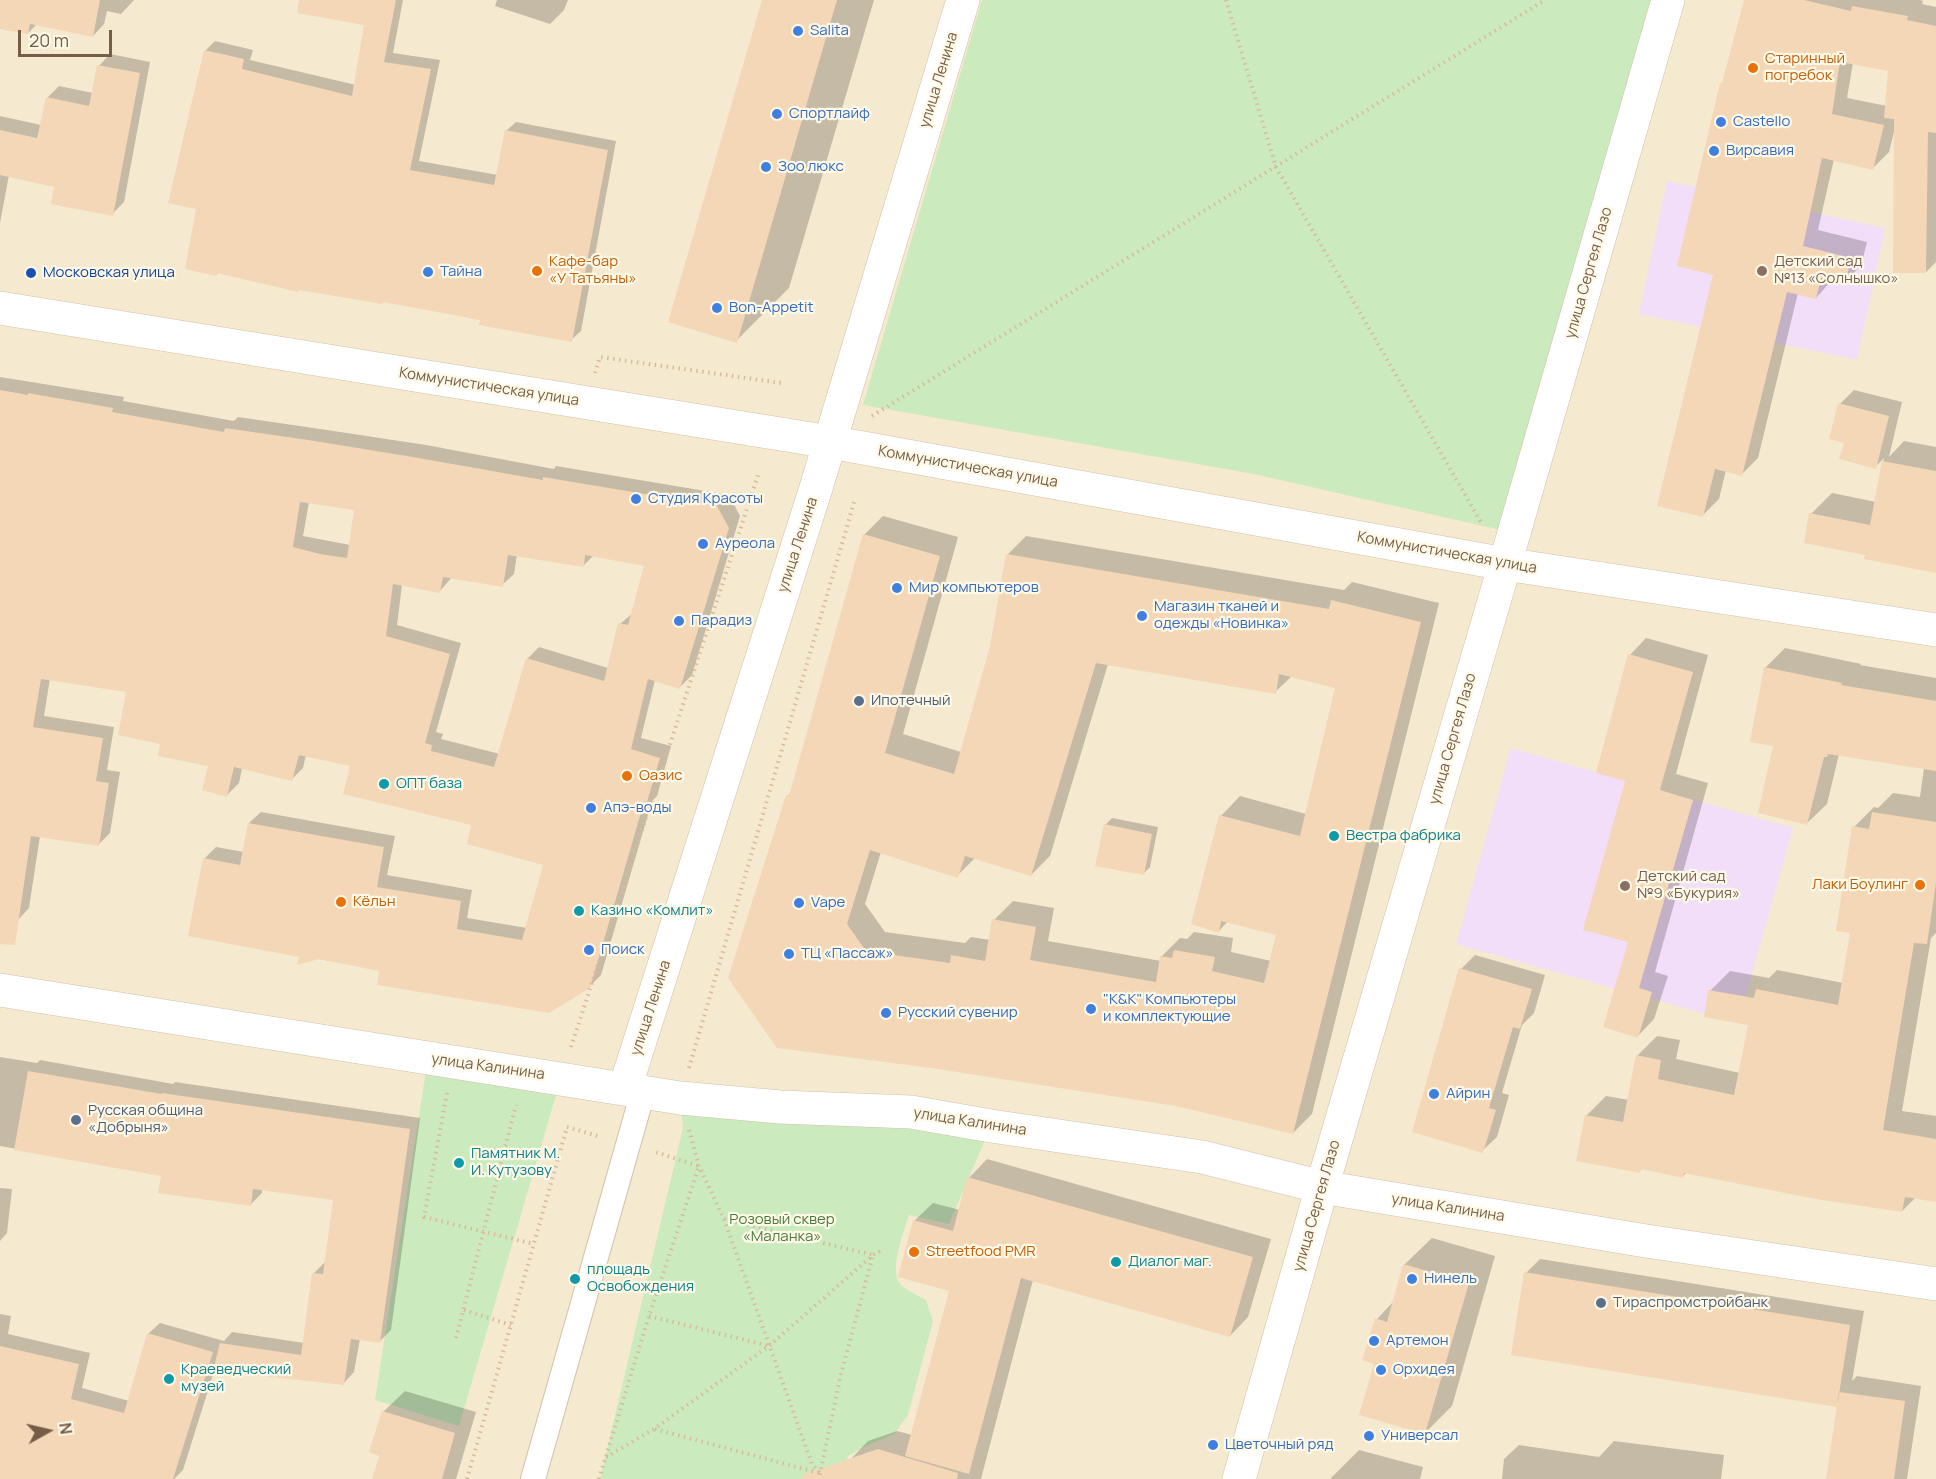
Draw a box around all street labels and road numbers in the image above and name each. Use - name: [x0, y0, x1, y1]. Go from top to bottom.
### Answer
- street label: улица Ленина: [916, 30, 962, 130]
- street label: улица Сергея Лазо: [1562, 205, 1616, 341]
- street label: Коммунистическая улица: [398, 364, 580, 410]
- street label: Коммунистическая улица: [877, 442, 1059, 492]
- street label: улица Ленина: [774, 495, 822, 595]
- street label: Коммунистическая улица: [1356, 528, 1538, 578]
- street label: улица Сергея Лазо: [1426, 671, 1480, 807]
- street label: улица Ленина: [627, 958, 675, 1058]
- street label: улица Калинина: [430, 1050, 546, 1084]
- street label: улица Калинина: [912, 1104, 1028, 1140]
- street label: улица Сергея Лазо: [1290, 1138, 1344, 1274]
- street label: улица Калинина: [1390, 1190, 1506, 1226]

